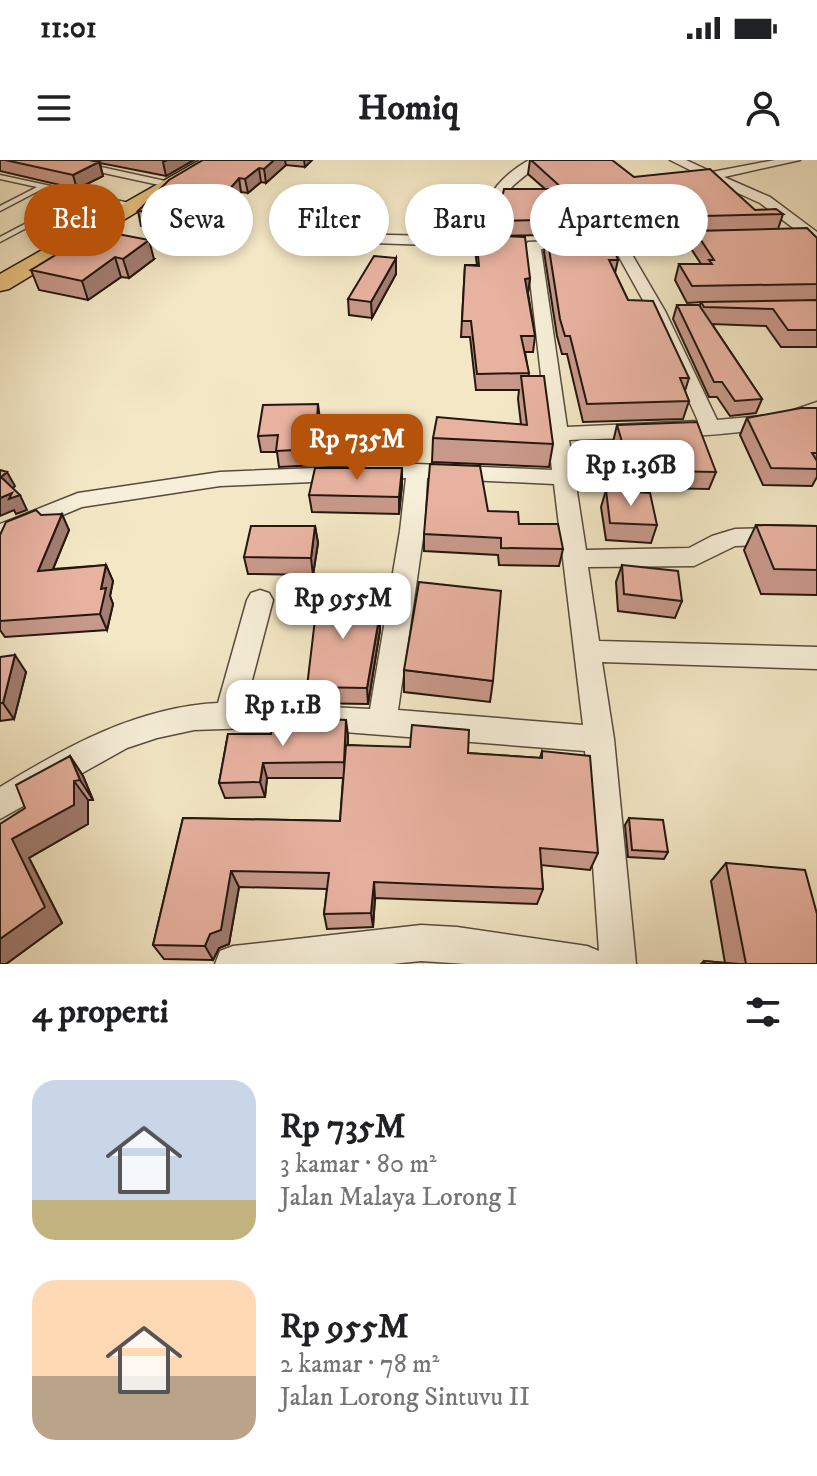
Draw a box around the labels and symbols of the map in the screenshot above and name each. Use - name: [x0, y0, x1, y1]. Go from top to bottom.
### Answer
- pin: Rp 735M: [283, 414, 431, 482]
- pin: Rp 1.36B: [548, 440, 714, 508]
- pin: Rp 955M: [269, 573, 417, 641]
- pin: Rp 1.1B: [209, 680, 357, 748]

